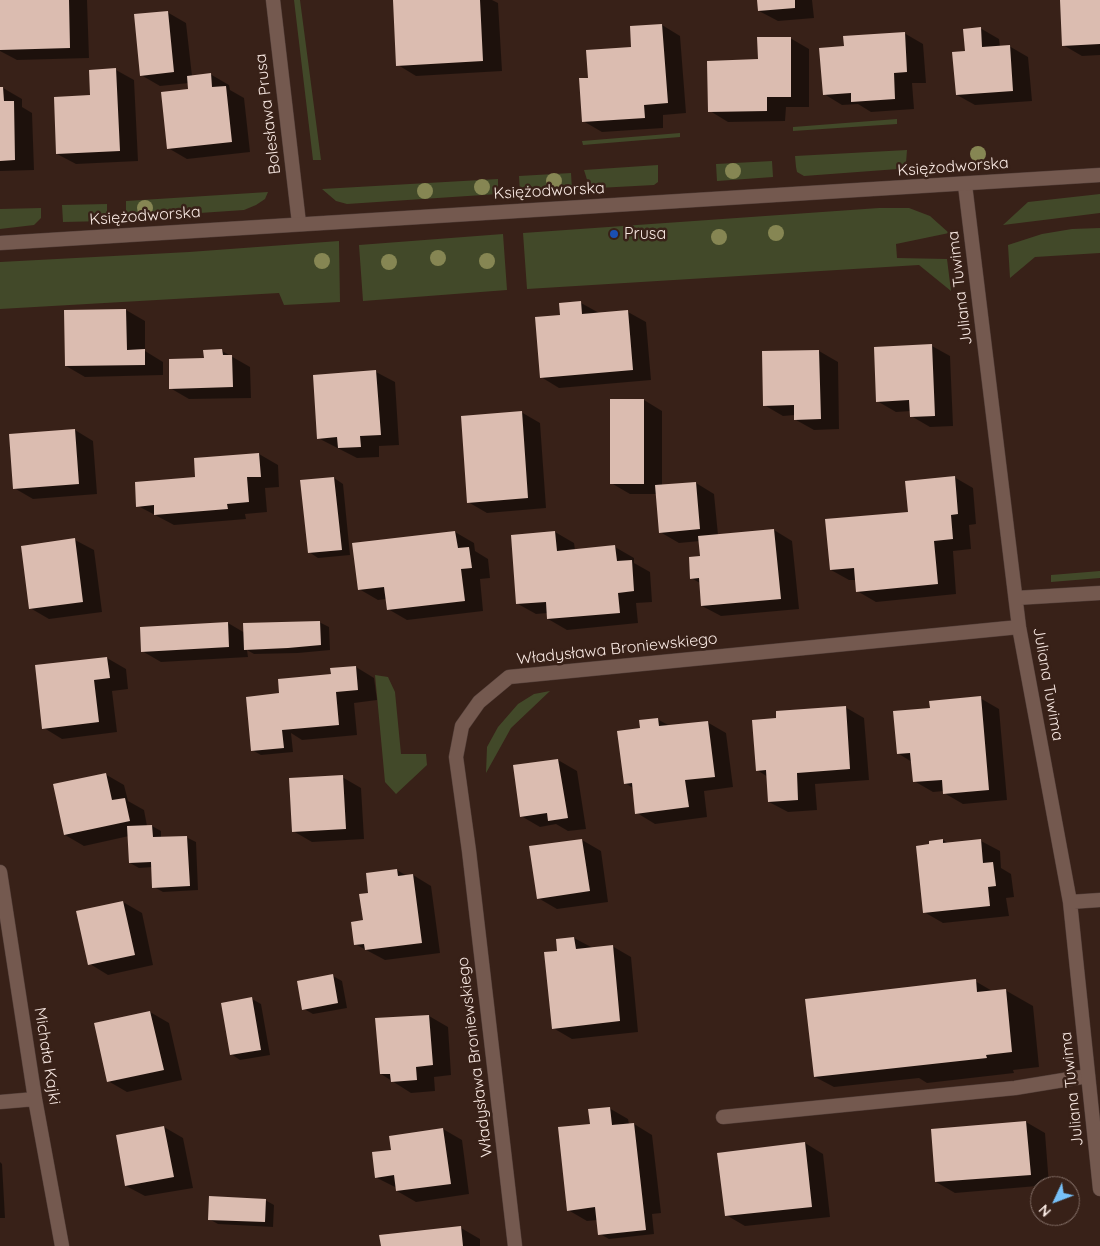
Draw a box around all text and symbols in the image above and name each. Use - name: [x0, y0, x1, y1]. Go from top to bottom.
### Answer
- street label: Bolesława Prusa: [251, 52, 285, 176]
- street label: Księżodworska: [897, 154, 1009, 180]
- street label: Księżodworska: [493, 179, 605, 203]
- street label: Księżodworska: [89, 203, 201, 229]
- place label: Prusa: [624, 224, 666, 244]
- marker: Prusa: [608, 228, 620, 240]
- street label: Juliana Tuwima: [943, 230, 977, 346]
- street label: Juliana Tuwima: [1029, 626, 1067, 742]
- street label: Władysława Broniewskiego: [516, 629, 718, 669]
- street label: Władysława Broniewskiego: [453, 956, 497, 1158]
- street label: Michała Kajki: [30, 1006, 64, 1106]
- street label: Juliana Tuwima: [1056, 1031, 1088, 1147]
- north arrow: [1030, 1176, 1080, 1226]
- text: N: [1035, 1201, 1055, 1220]

